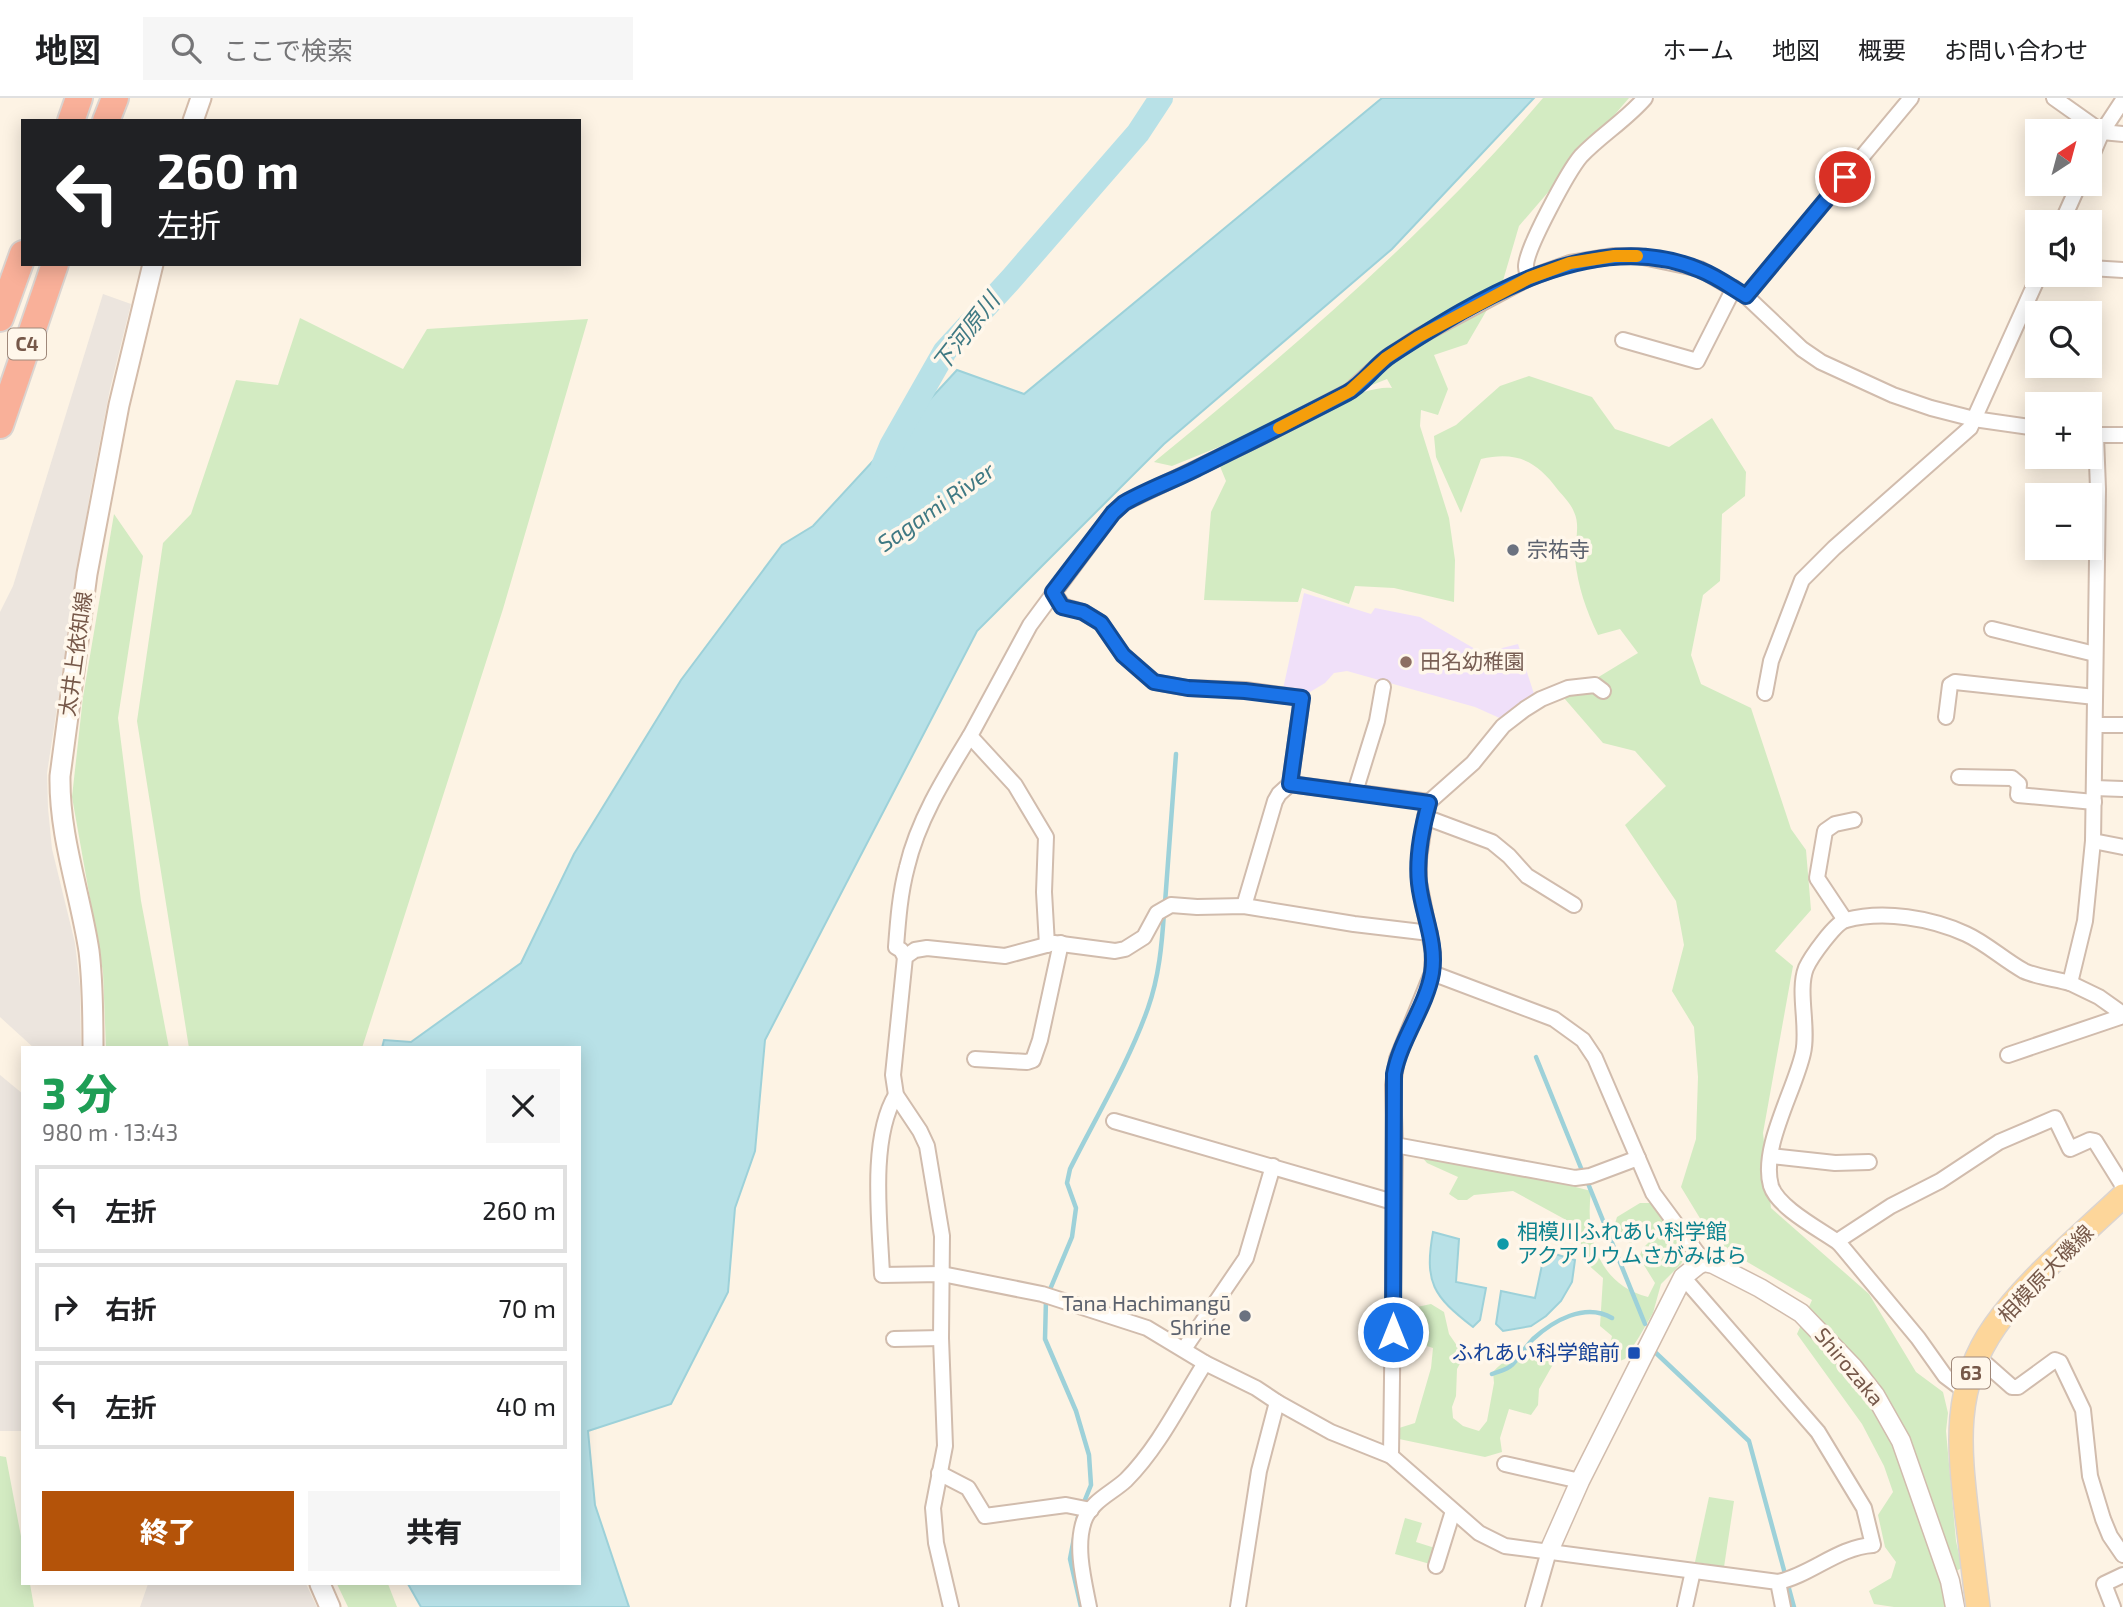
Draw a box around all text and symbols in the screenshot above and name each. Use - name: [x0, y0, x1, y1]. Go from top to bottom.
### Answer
- search box: [143, 17, 633, 80]
- text: 地図: [35, 29, 101, 69]
- icon: search: [167, 29, 205, 67]
- text: ここで検索: [223, 34, 353, 65]
- text: ホーム: [1663, 35, 1734, 64]
- text: 地図: [1772, 35, 1820, 64]
- text: 概要: [1858, 35, 1906, 64]
- text: お問い合わせ: [1944, 35, 2088, 64]
- north arrow: [2025, 119, 2102, 196]
- map controls: [2025, 119, 2102, 560]
- text: 260 m: [157, 140, 299, 199]
- icon: left: [42, 147, 133, 238]
- pin: [1815, 147, 1875, 207]
- icon: arrive: [1826, 158, 1864, 196]
- text: 左折: [157, 205, 221, 243]
- button: sound: [2025, 210, 2102, 287]
- water label: 下河原川: [926, 284, 1006, 376]
- button: search: [2025, 301, 2102, 378]
- road number: C4: [8, 328, 46, 360]
- button: +: [2025, 392, 2102, 469]
- water label: Sagami River: [871, 455, 1000, 557]
- button: −: [2025, 483, 2102, 560]
- place label: 宗祐寺: [1527, 536, 1590, 561]
- marker: 宗祐寺: [1505, 542, 1521, 558]
- street label: 太井上依知線: [53, 590, 96, 718]
- place label: 田名幼稚園: [1420, 648, 1525, 673]
- marker: 田名幼稚園: [1398, 654, 1414, 670]
- text: 3 分: [42, 1067, 117, 1117]
- button: close: [486, 1069, 560, 1143]
- text: 980 m · 13:43: [42, 1118, 178, 1146]
- icon: left: [46, 1190, 84, 1228]
- text: 260 m: [482, 1194, 556, 1225]
- text: 左折: [105, 1195, 157, 1226]
- place label: 相模川ふれあい科学館 アクアリウムさがみはら: [1517, 1218, 1747, 1267]
- street label: 相模原大磯線: [1992, 1219, 2098, 1327]
- marker: 相模川ふれあい科学館 アクアリウムさがみはら: [1495, 1236, 1511, 1252]
- icon: right: [46, 1288, 84, 1326]
- place label: Tana Hachimangū Shrine: [1062, 1290, 1231, 1339]
- text: 70 m: [498, 1292, 556, 1323]
- text: 右折: [105, 1293, 157, 1324]
- position arrow: [1356, 1295, 1430, 1369]
- marker: Tana Hachimangū Shrine: [1237, 1308, 1253, 1324]
- street label: Shirozaka: [1810, 1322, 1890, 1410]
- place label: ふれあい科学館前: [1452, 1339, 1620, 1364]
- marker: ふれあい科学館前: [1626, 1345, 1642, 1361]
- road number: 63: [1952, 1358, 1990, 1388]
- icon: left: [46, 1386, 84, 1424]
- text: 40 m: [496, 1390, 556, 1421]
- text: 左折: [105, 1391, 157, 1422]
- button: 終了: [42, 1491, 294, 1571]
- button: 共有: [308, 1491, 560, 1571]

